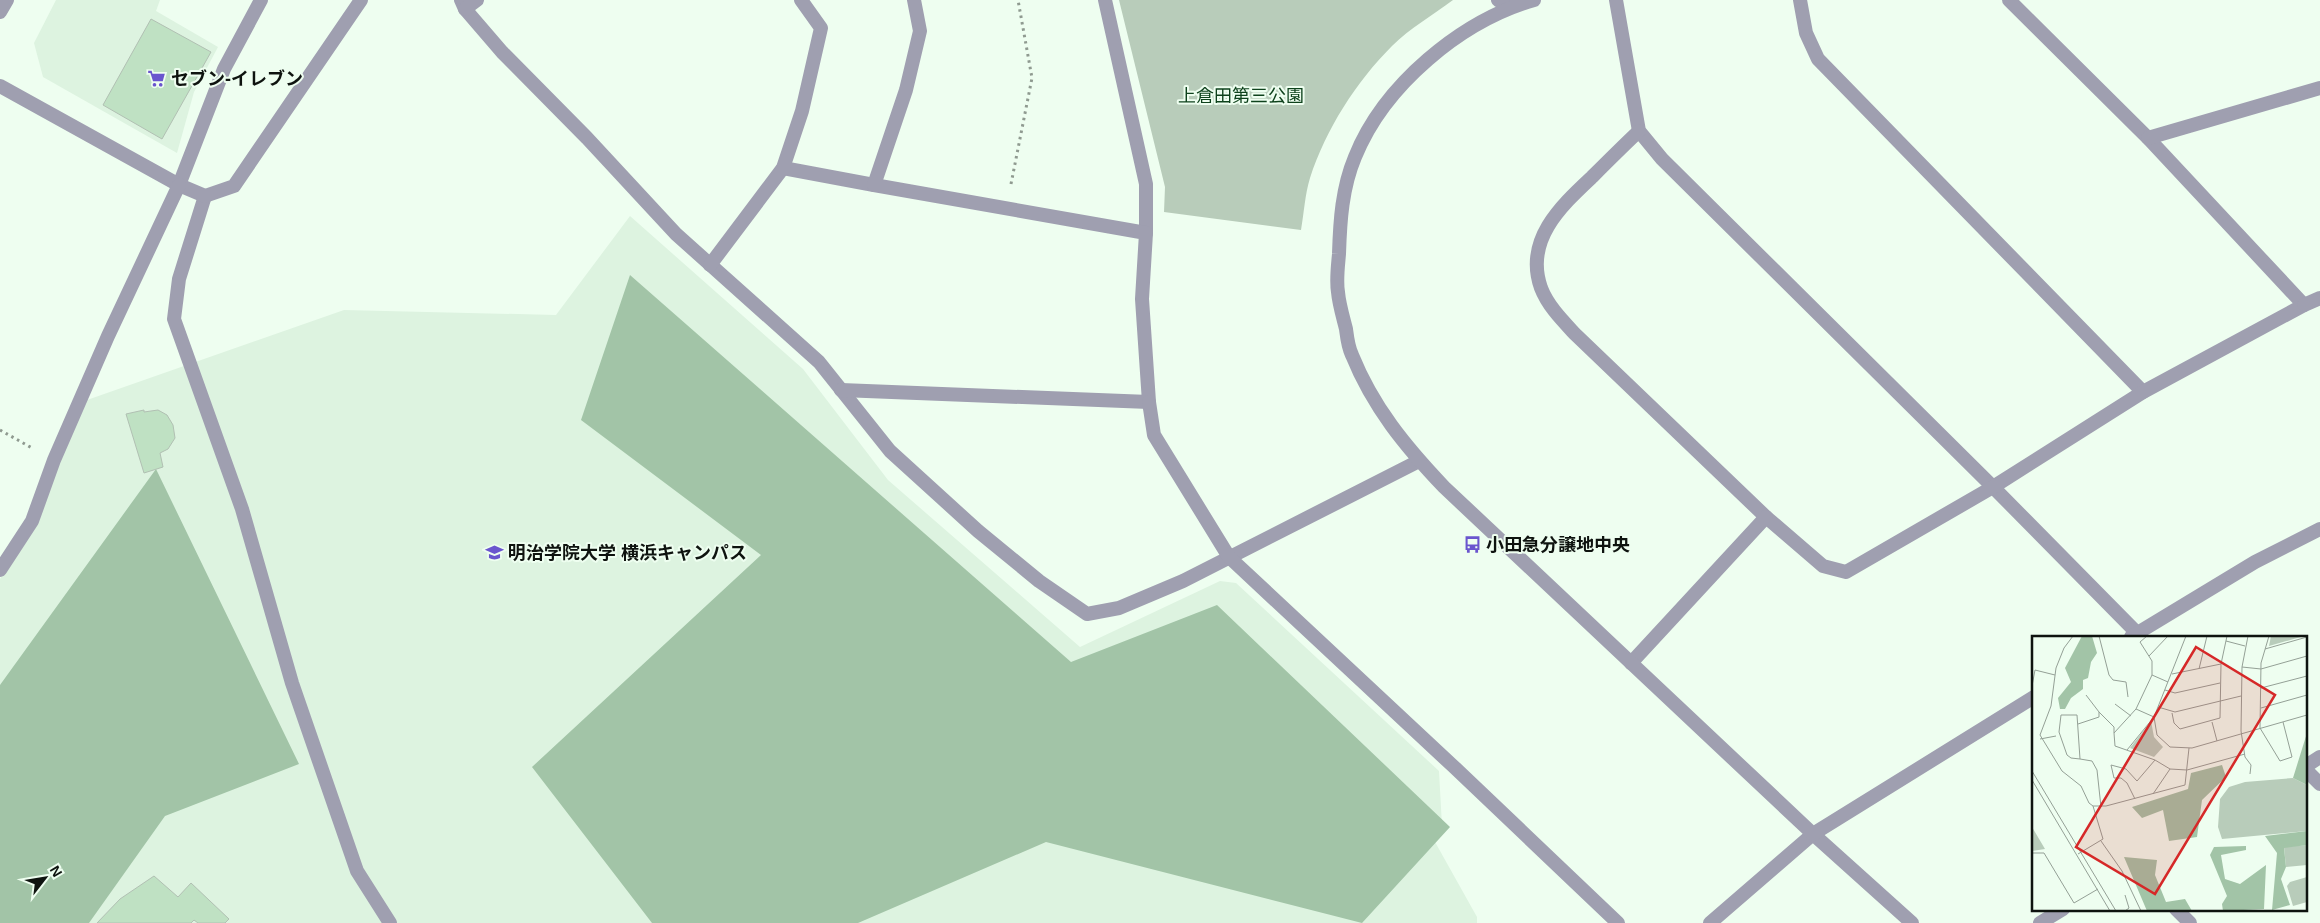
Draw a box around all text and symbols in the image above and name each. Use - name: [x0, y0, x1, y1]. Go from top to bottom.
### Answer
- supermarket icon: セブン-イレブン: [147, 69, 167, 89]
- place label: セブン-イレブン: [171, 69, 303, 89]
- park label: 上倉田第三公園: [1178, 86, 1304, 106]
- bus stop icon: 小田急分譲地中央: [1462, 535, 1482, 555]
- place label: 小田急分譲地中央: [1486, 535, 1630, 555]
- school or university icon: 明治学院大学 横浜キャンパス: [484, 543, 504, 563]
- place label: 明治学院大学 横浜キャンパス: [508, 543, 747, 563]
- inset map: [2032, 636, 2308, 910]
- north arrow: [20, 853, 70, 903]
- text: N: [47, 863, 66, 880]

